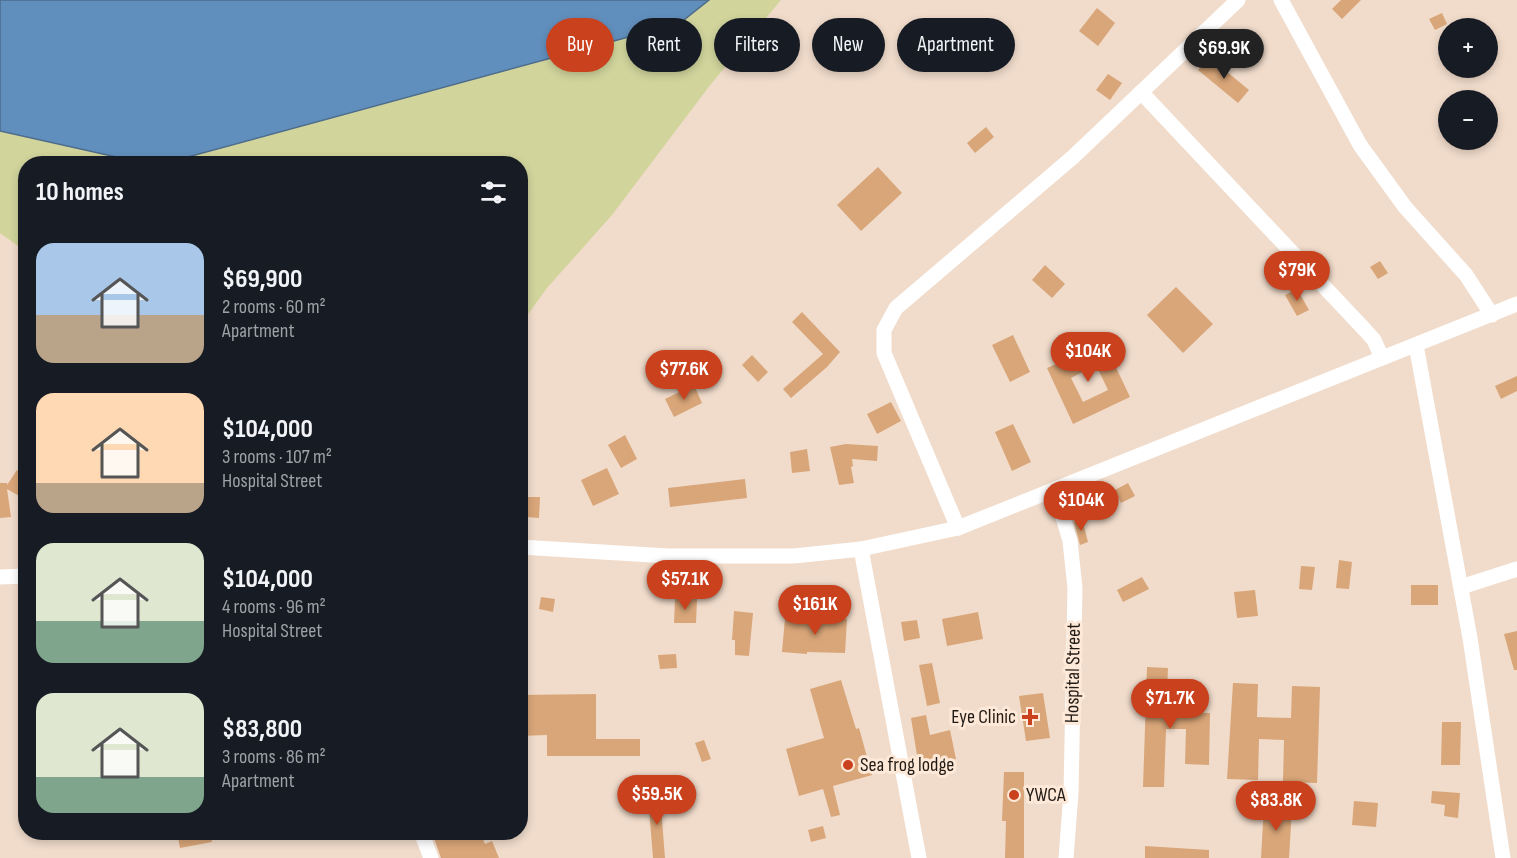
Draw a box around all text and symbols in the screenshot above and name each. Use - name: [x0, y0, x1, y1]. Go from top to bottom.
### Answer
- chip: Buy: [546, 18, 614, 72]
- chip: Rent: [626, 18, 702, 72]
- chip: Filters: [714, 18, 800, 72]
- chip: New: [812, 18, 885, 72]
- chip: Apartment: [897, 18, 1015, 72]
- map controls: [1438, 18, 1498, 150]
- button: +: [1438, 18, 1498, 78]
- pin: $69.9K: [1175, 29, 1273, 80]
- text: $69.9K: [1198, 36, 1250, 60]
- button: −: [1438, 90, 1498, 150]
- icon: filters: [477, 176, 510, 209]
- text: 10 homes: [36, 177, 124, 208]
- pin: $79K: [1261, 251, 1333, 302]
- text: $79K: [1278, 258, 1316, 282]
- text: $69,900: [222, 264, 302, 295]
- icon: home: [84, 267, 156, 339]
- text: 2 rooms · 60 m²: [222, 295, 326, 319]
- text: Apartment: [222, 319, 295, 343]
- pin: $104K: [1046, 332, 1130, 383]
- text: $104K: [1065, 339, 1111, 363]
- pin: $77.6K: [635, 350, 733, 401]
- text: $77.6K: [659, 357, 709, 381]
- text: $104,000: [222, 414, 313, 445]
- icon: home: [84, 417, 156, 489]
- text: 3 rooms · 107 m²: [222, 445, 332, 469]
- text: Hospital Street: [222, 469, 322, 493]
- pin: $104K: [1039, 481, 1123, 532]
- text: $104K: [1058, 488, 1104, 512]
- pin: $57.1K: [636, 560, 734, 611]
- text: $104,000: [222, 564, 313, 595]
- icon: home: [84, 567, 156, 639]
- text: $57.1K: [661, 567, 709, 591]
- pin: $161K: [773, 585, 857, 636]
- text: $161K: [792, 592, 838, 616]
- text: 4 rooms · 96 m²: [222, 595, 326, 619]
- text: Hospital Street: [222, 619, 322, 643]
- street label: Hospital Street: [1060, 623, 1086, 723]
- pin: $71.7K: [1121, 679, 1219, 730]
- text: $71.7K: [1145, 686, 1195, 710]
- place label: Eye Clinic: [951, 705, 1016, 729]
- marker: Eye Clinic: [1021, 708, 1039, 726]
- text: $83,800: [222, 714, 302, 745]
- icon: home: [84, 717, 156, 789]
- text: 3 rooms · 86 m²: [222, 745, 326, 769]
- place label: Sea frog lodge: [860, 753, 954, 777]
- marker: Sea frog lodge: [841, 758, 855, 772]
- text: Apartment: [222, 769, 295, 793]
- pin: $59.5K: [608, 775, 706, 826]
- pin: $83.8K: [1227, 781, 1325, 832]
- text: $59.5K: [631, 782, 683, 806]
- place label: YWCA: [1026, 783, 1066, 807]
- marker: YWCA: [1007, 788, 1021, 802]
- text: $83.8K: [1250, 788, 1302, 812]

